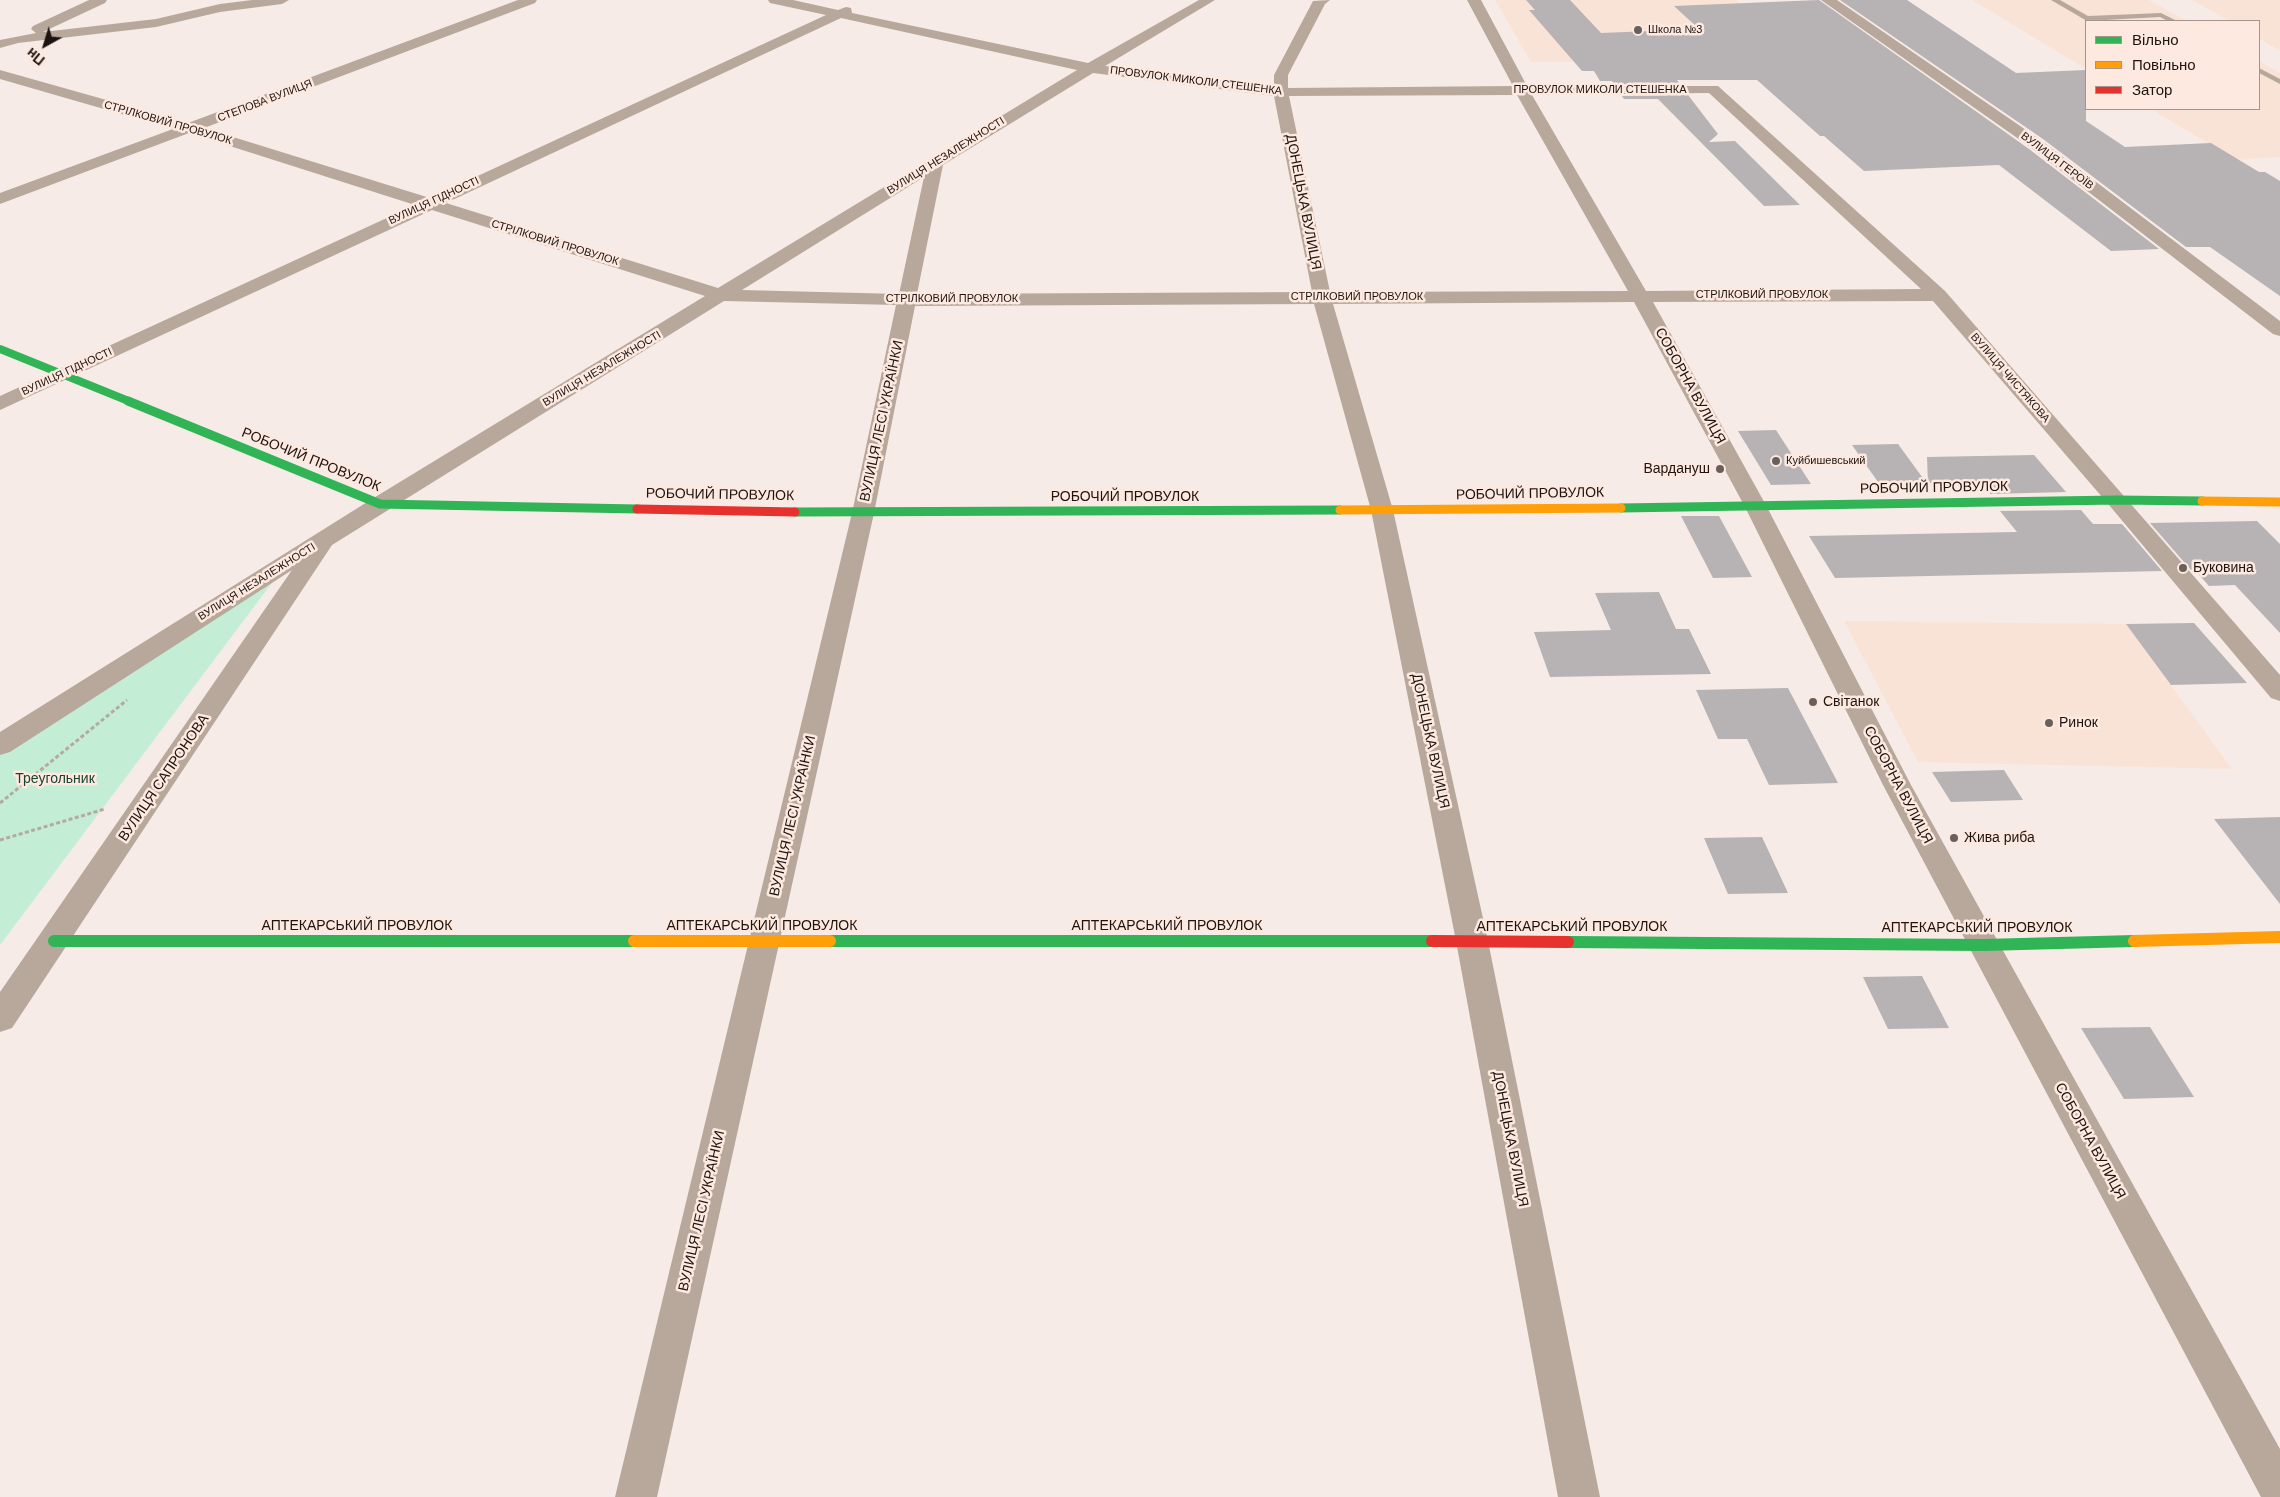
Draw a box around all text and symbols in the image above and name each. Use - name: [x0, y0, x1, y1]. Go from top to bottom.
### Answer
- north arrow: [20, 20, 70, 70]
- legend: [2085, 20, 2260, 110]
- place label: Школа №3: [1648, 23, 1702, 37]
- marker: Школа №3: [1632, 24, 1644, 36]
- text: Вільно: [2132, 31, 2179, 48]
- text: Пн: [23, 45, 48, 69]
- text: Повільно: [2132, 56, 2196, 73]
- street label: ПРОВУЛОК МИКОЛИ СТЕШЕНКА: [1109, 64, 1283, 98]
- street label: СТЕПОВА ВУЛИЦЯ: [216, 77, 314, 125]
- text: Затор: [2132, 81, 2172, 98]
- street label: ПРОВУЛОК МИКОЛИ СТЕШЕНКА: [1513, 83, 1687, 97]
- street label: СТРІЛКОВИЙ ПРОВУЛОК: [103, 98, 233, 148]
- street label: ВУЛИЦЯ НЕЗАЛЕЖНОСТІ: [885, 114, 1007, 198]
- street label: ВУЛИЦЯ ГЕРОЇВ: [2018, 129, 2096, 193]
- street label: ДОНЕЦЬКА ВУЛИЦЯ: [1282, 133, 1324, 271]
- street label: ВУЛИЦЯ ГІДНОСТІ: [387, 174, 481, 228]
- street label: СТРІЛКОВИЙ ПРОВУЛОК: [490, 217, 620, 269]
- street label: СТРІЛКОВИЙ ПРОВУЛОК: [1696, 288, 1828, 302]
- street label: СТРІЛКОВИЙ ПРОВУЛОК: [1291, 290, 1423, 304]
- street label: СТРІЛКОВИЙ ПРОВУЛОК: [886, 292, 1018, 306]
- street label: СОБОРНА ВУЛИЦЯ: [1651, 325, 1729, 447]
- street label: ВУЛИЦЯ НЕЗАЛЕЖНОСТІ: [540, 328, 664, 410]
- street label: ВУЛИЦЯ ЧИСТЯКОВА: [1968, 331, 2052, 425]
- street label: ВУЛИЦЯ ЛЕСІ УКРАЇНКИ: [857, 339, 907, 503]
- street label: ВУЛИЦЯ ГІДНОСТІ: [20, 345, 114, 399]
- street label: РОБОЧИЙ ПРОВУЛОК: [239, 424, 383, 496]
- place label: Куйбишевський: [1786, 454, 1865, 468]
- marker: Куйбишевський: [1770, 455, 1782, 467]
- place label: Вардануш: [1643, 461, 1710, 477]
- marker: Вардануш: [1714, 463, 1726, 475]
- street label: РОБОЧИЙ ПРОВУЛОК: [1860, 478, 2008, 498]
- street label: РОБОЧИЙ ПРОВУЛОК: [1456, 484, 1604, 504]
- street label: РОБОЧИЙ ПРОВУЛОК: [646, 485, 794, 505]
- street label: РОБОЧИЙ ПРОВУЛОК: [1051, 489, 1199, 505]
- street label: ВУЛИЦЯ НЕЗАЛЕЖНОСТІ: [196, 540, 318, 624]
- place label: Буковина: [2193, 560, 2254, 576]
- marker: Буковина: [2177, 562, 2189, 574]
- street label: ДОНЕЦЬКА ВУЛИЦЯ: [1407, 672, 1453, 810]
- place label: Світанок: [1823, 694, 1879, 710]
- marker: Світанок: [1807, 696, 1819, 708]
- street label: ВУЛИЦЯ САПРОНОВА: [115, 712, 213, 844]
- place label: Ринок: [2059, 715, 2098, 731]
- marker: Ринок: [2043, 717, 2055, 729]
- street label: СОБОРНА ВУЛИЦЯ: [1860, 724, 1936, 846]
- street label: ВУЛИЦЯ ЛЕСІ УКРАЇНКИ: [766, 734, 820, 898]
- park label: Треугольник: [15, 771, 95, 787]
- place label: Жива риба: [1964, 830, 2035, 846]
- marker: Жива риба: [1948, 832, 1960, 844]
- street label: АПТЕКАРСЬКИЙ ПРОВУЛОК: [262, 918, 452, 934]
- street label: АПТЕКАРСЬКИЙ ПРОВУЛОК: [667, 918, 857, 934]
- street label: АПТЕКАРСЬКИЙ ПРОВУЛОК: [1072, 918, 1262, 934]
- street label: АПТЕКАРСЬКИЙ ПРОВУЛОК: [1477, 919, 1667, 935]
- street label: АПТЕКАРСЬКИЙ ПРОВУЛОК: [1882, 920, 2072, 936]
- street label: ДОНЕЦЬКА ВУЛИЦЯ: [1489, 1070, 1531, 1208]
- street label: СОБОРНА ВУЛИЦЯ: [2051, 1080, 2129, 1202]
- street label: ВУЛИЦЯ ЛЕСІ УКРАЇНКИ: [675, 1129, 729, 1293]

